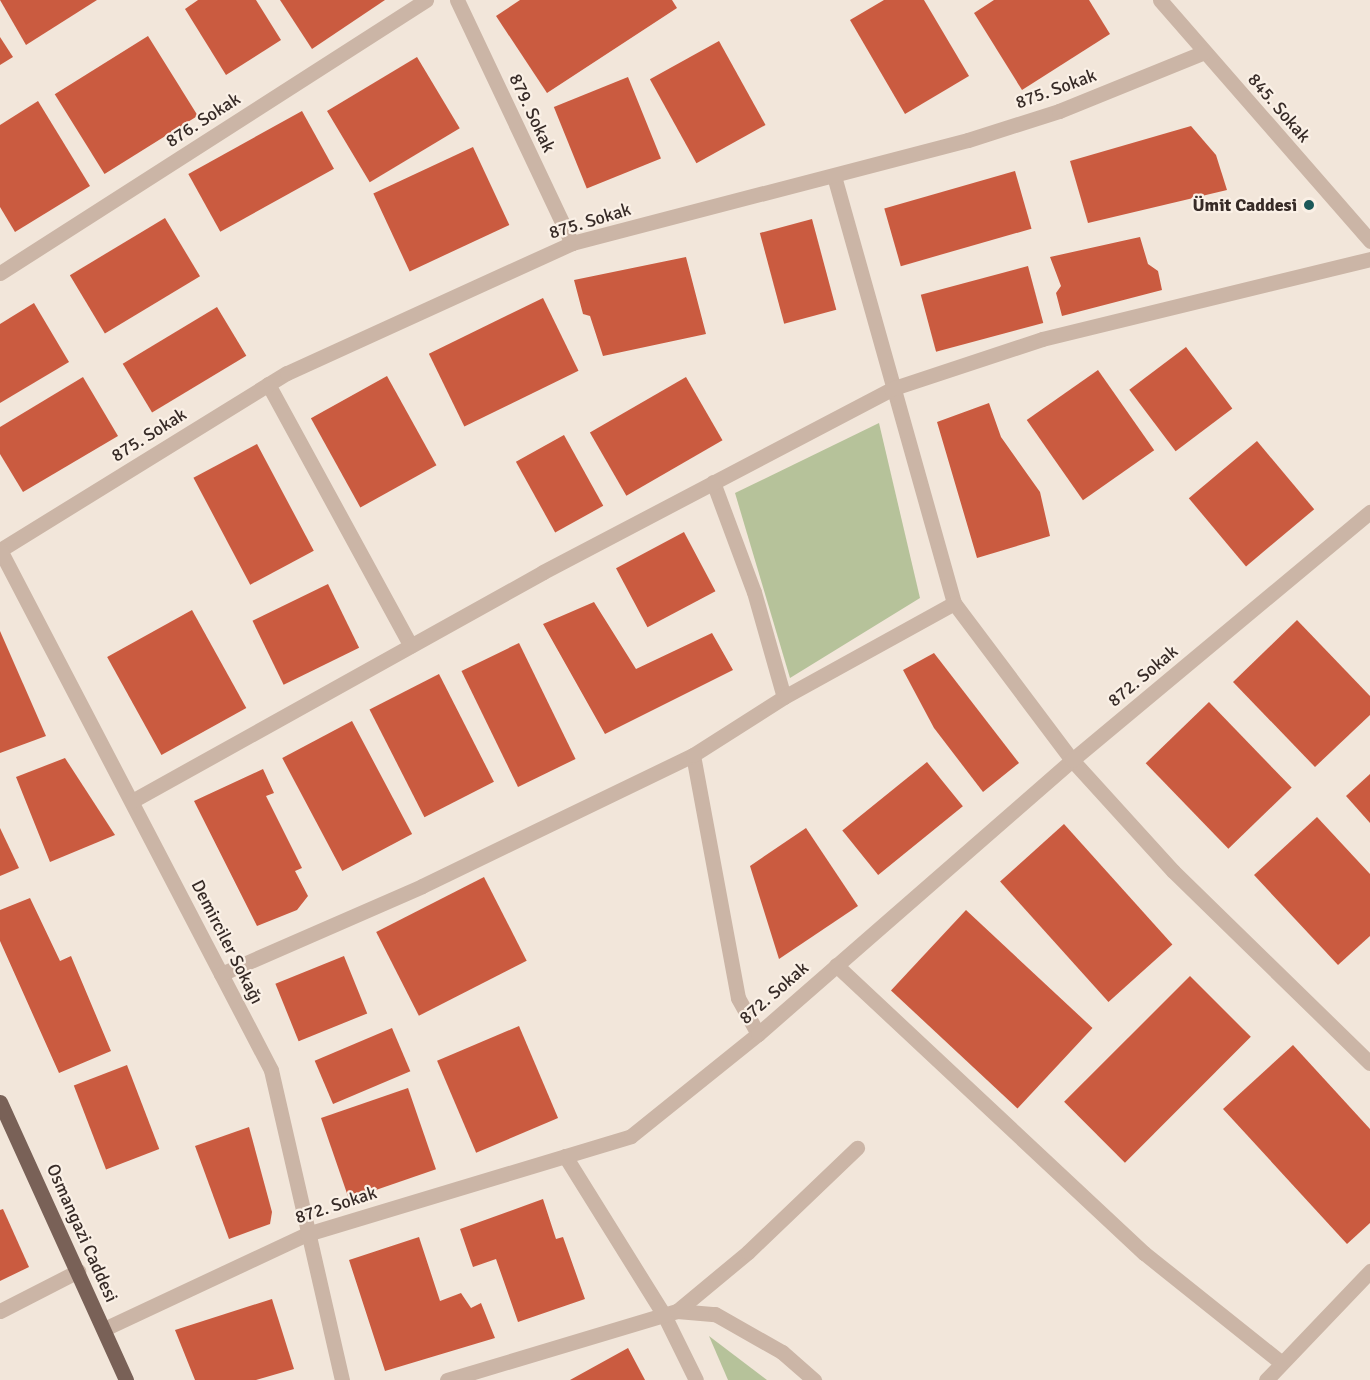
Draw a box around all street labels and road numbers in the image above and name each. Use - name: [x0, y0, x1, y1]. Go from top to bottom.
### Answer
- street label: 875. Sokak: [1013, 64, 1099, 114]
- street label: 845. Sokak: [1243, 69, 1315, 147]
- street label: 879. Sokak: [504, 70, 560, 156]
- street label: 876. Sokak: [162, 88, 244, 152]
- street label: 875. Sokak: [546, 198, 634, 244]
- street label: 875. Sokak: [107, 403, 191, 467]
- street label: 872. Sokak: [1104, 641, 1182, 711]
- street label: Demirciler Sokağı: [186, 876, 268, 1008]
- street label: 872. Sokak: [735, 957, 813, 1029]
- street label: Osmangazi Caddesi: [42, 1160, 122, 1306]
- street label: 872. Sokak: [293, 1182, 379, 1228]

